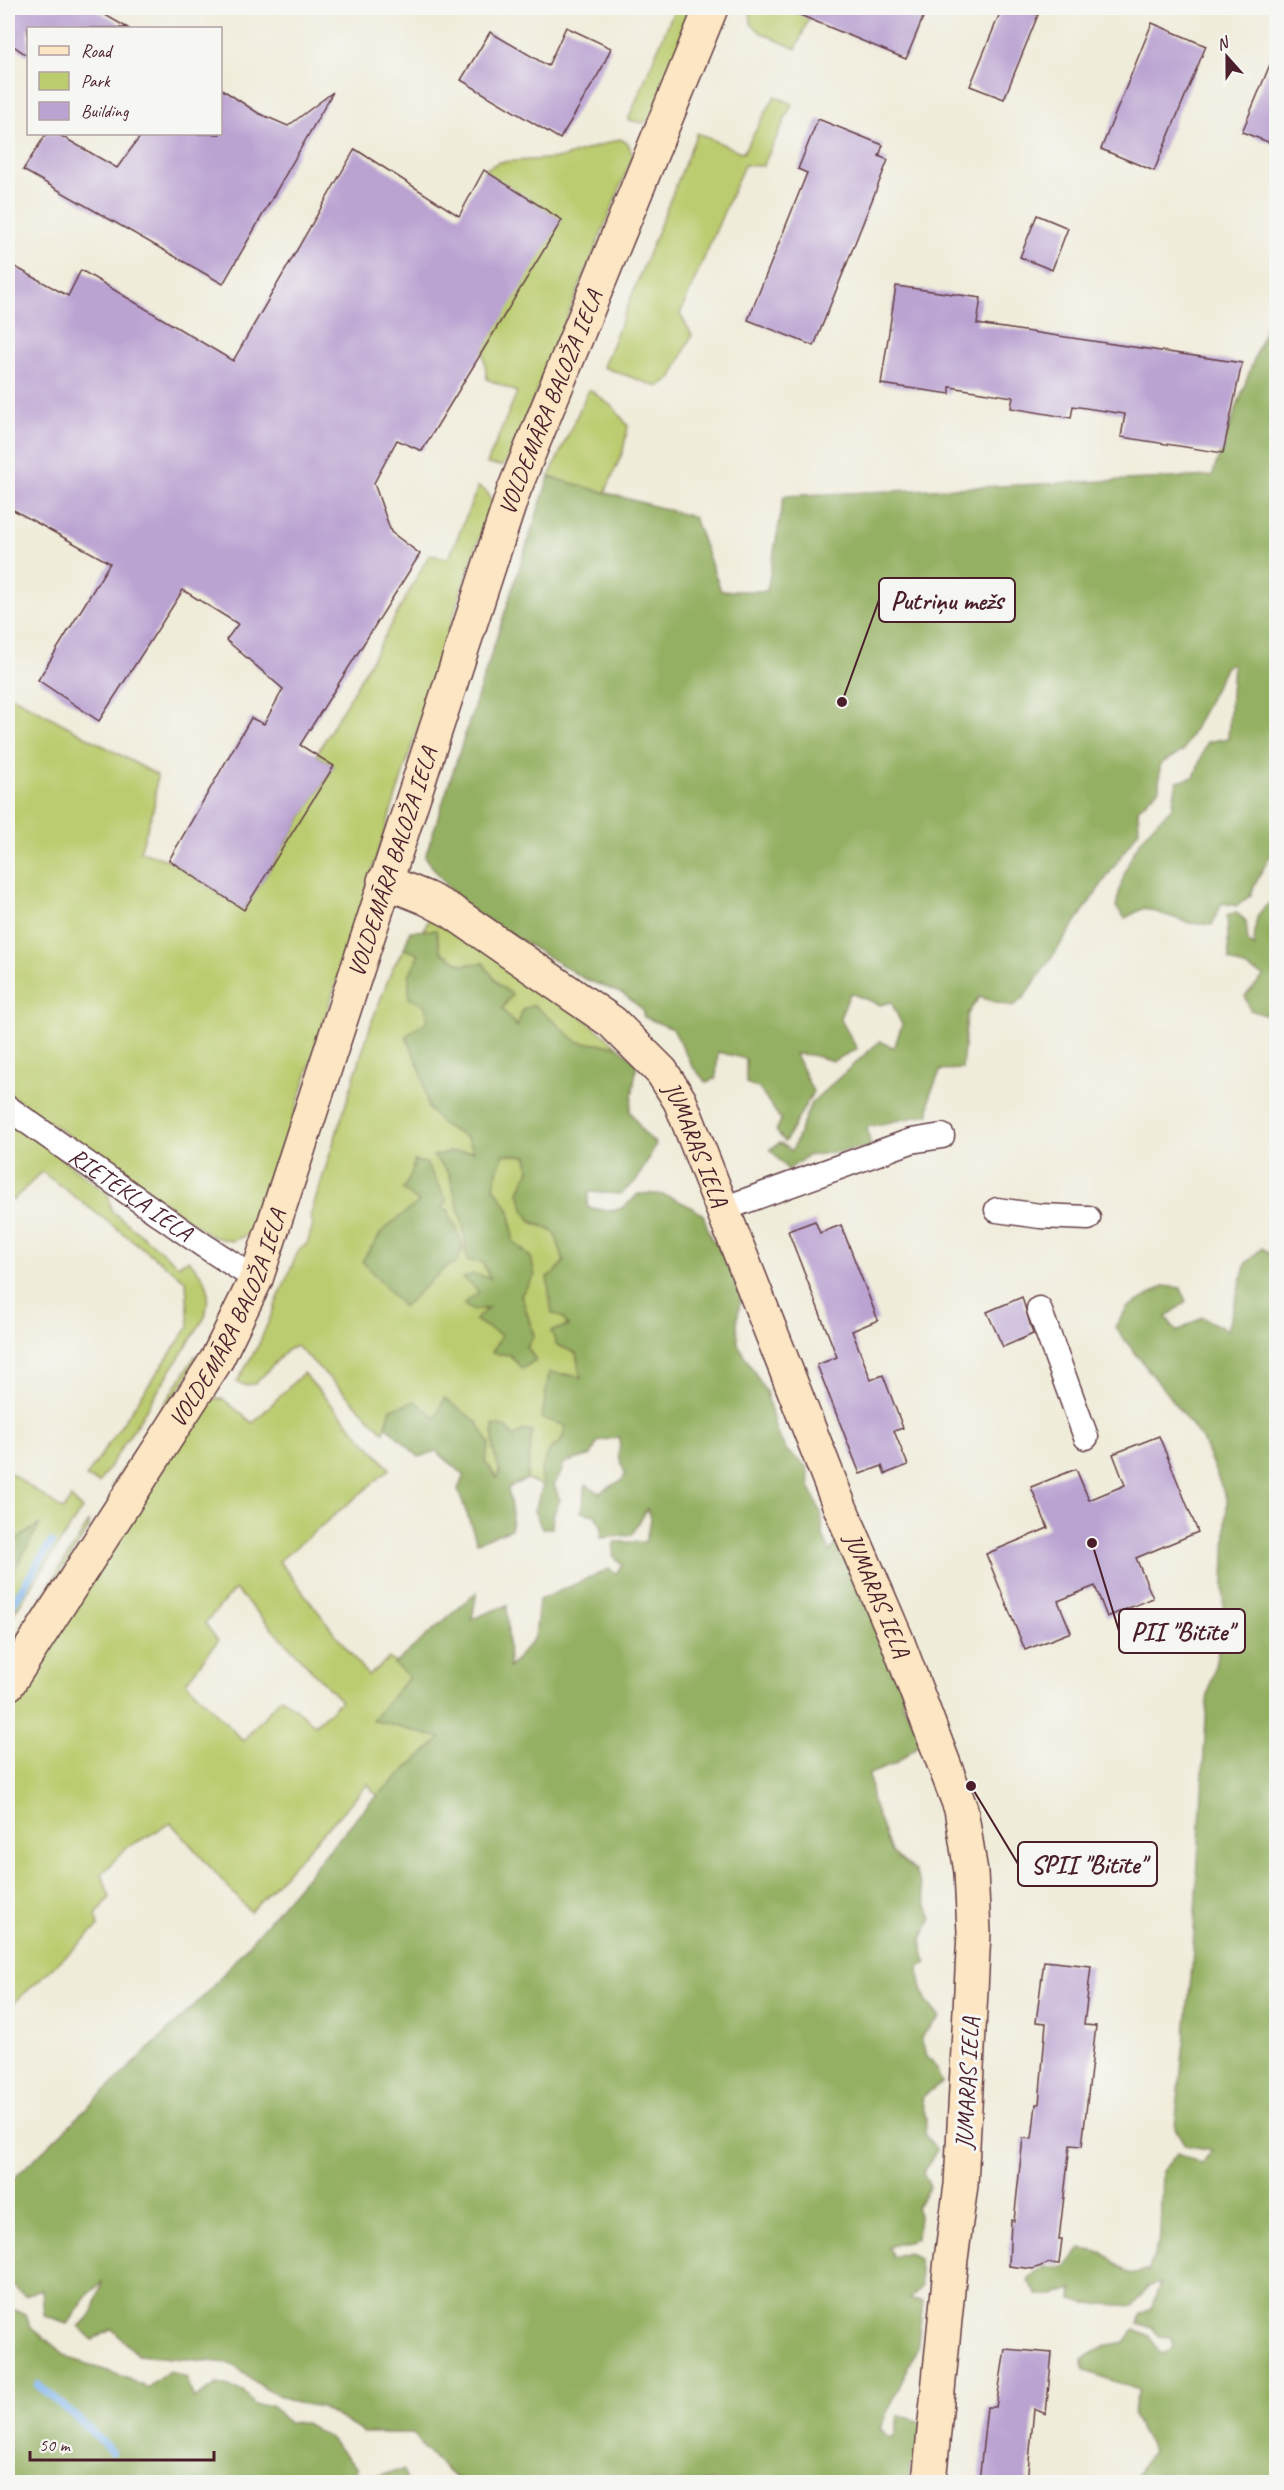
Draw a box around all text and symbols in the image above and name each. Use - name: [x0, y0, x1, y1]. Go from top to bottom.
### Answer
- legend: [27, 27, 222, 135]
- north arrow: [1197, 27, 1257, 87]
- text: N: [1214, 32, 1233, 55]
- text: Road: [81, 40, 114, 62]
- text: Park: [81, 70, 111, 92]
- text: Building: [81, 100, 130, 122]
- street label: VOLDEMĀRA BALOŽA IELA: [492, 285, 609, 519]
- callout: Putriņu mežs: [879, 578, 1015, 622]
- text: Putriņu mežs: [891, 584, 1006, 617]
- street label: VOLDEMĀRA BALOŽA IELA: [341, 743, 444, 981]
- street label: JUMARAS IELA: [656, 1075, 735, 1212]
- street label: RIETEKĻA IELA: [63, 1141, 199, 1248]
- street label: VOLDEMĀRA BALOŽA IELA: [162, 1205, 293, 1433]
- street label: JUMARAS IELA: [837, 1527, 917, 1662]
- callout: PII "Bitīte": [1119, 1609, 1245, 1653]
- text: PII "Bitīte": [1131, 1615, 1239, 1648]
- callout: SPII "Bitīte": [1018, 1842, 1157, 1886]
- text: SPII "Bitīte": [1031, 1848, 1151, 1881]
- street label: JUMARAS IELA: [949, 2015, 985, 2151]
- scale bar: [30, 2424, 214, 2462]
- text: 50 m: [39, 2434, 72, 2456]

